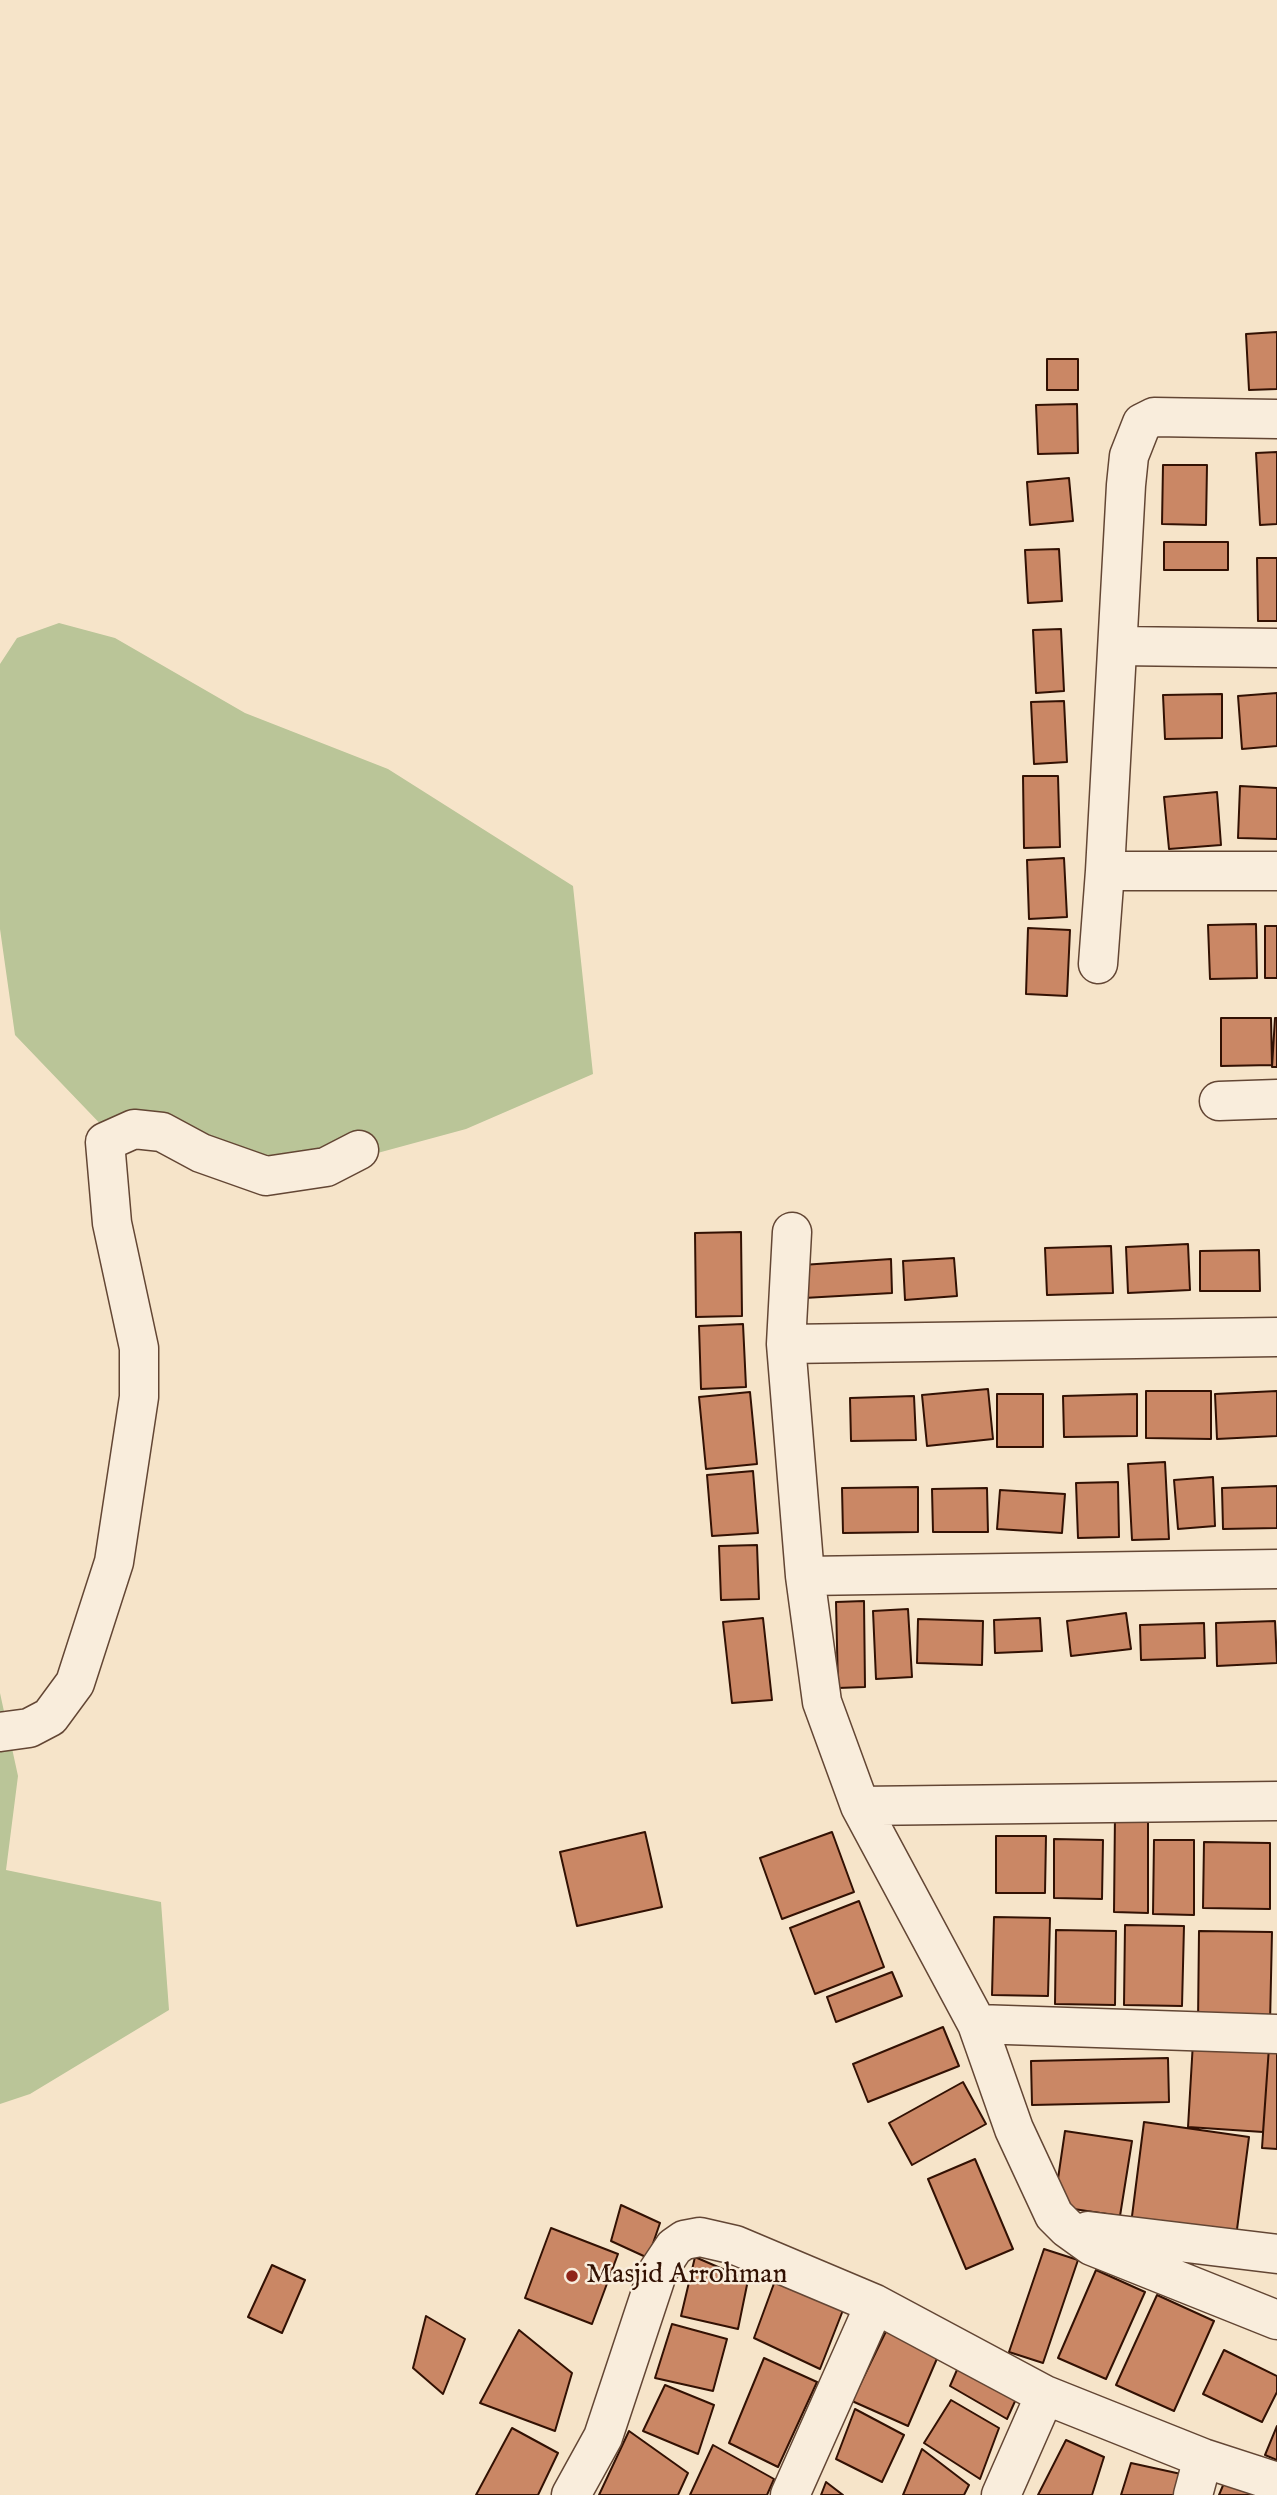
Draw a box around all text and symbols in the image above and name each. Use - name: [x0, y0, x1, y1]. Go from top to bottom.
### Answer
- place label: Masjid Arrohman: [586, 2259, 787, 2293]
- marker: Masjid Arrohman: [564, 2268, 580, 2284]

